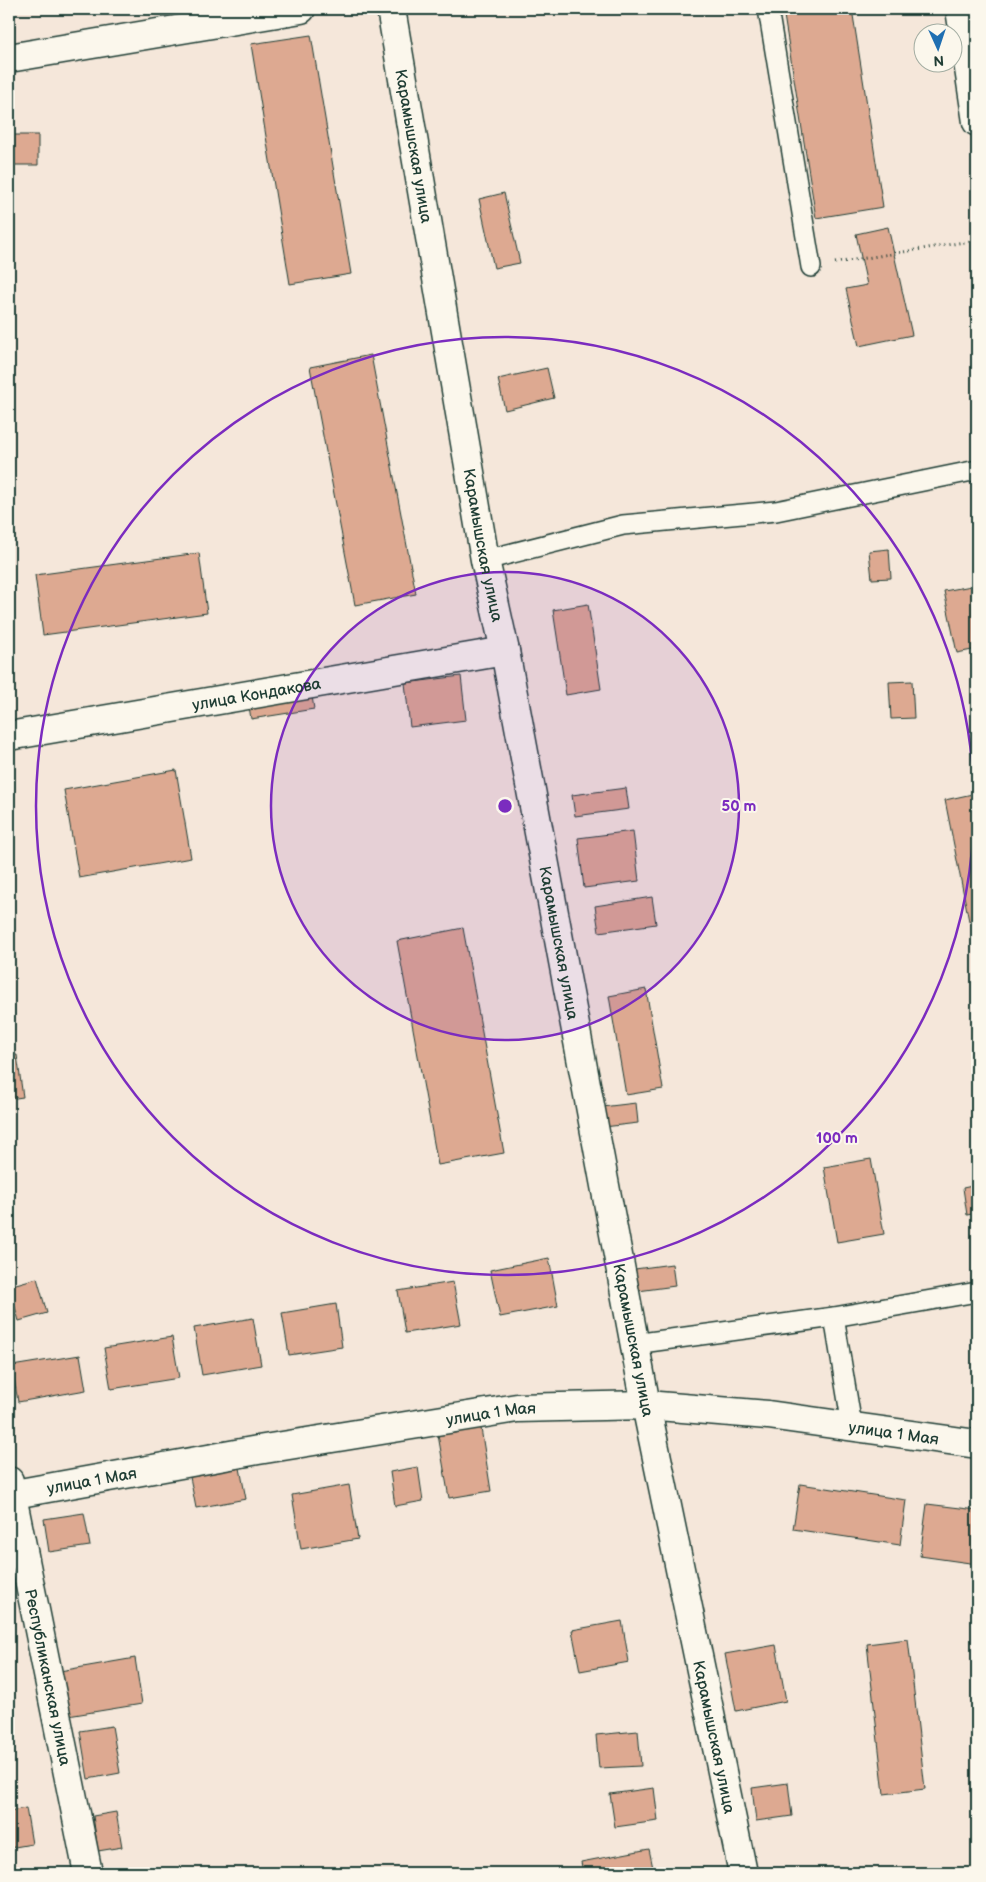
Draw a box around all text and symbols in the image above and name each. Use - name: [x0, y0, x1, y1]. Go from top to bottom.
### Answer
- north arrow: [914, 22, 964, 72]
- text: N: [933, 52, 944, 69]
- street label: Карамышская улица: [390, 68, 435, 225]
- street label: Карамышская улица: [459, 467, 506, 624]
- street label: улица Кондакова: [191, 675, 323, 715]
- centre of rings: [496, 797, 514, 815]
- text: 50 m: [722, 797, 757, 816]
- street label: Карамышская улица: [534, 865, 582, 1022]
- text: 100 m: [816, 1129, 858, 1148]
- street label: Карамышская улица: [608, 1262, 657, 1419]
- street label: улица 1 Мая: [445, 1400, 536, 1430]
- street label: улица 1 Мая: [847, 1418, 940, 1450]
- street label: улица 1 Мая: [45, 1464, 138, 1499]
- street label: Республиканская улица: [20, 1587, 74, 1768]
- street label: Карамышская улица: [688, 1659, 739, 1816]

